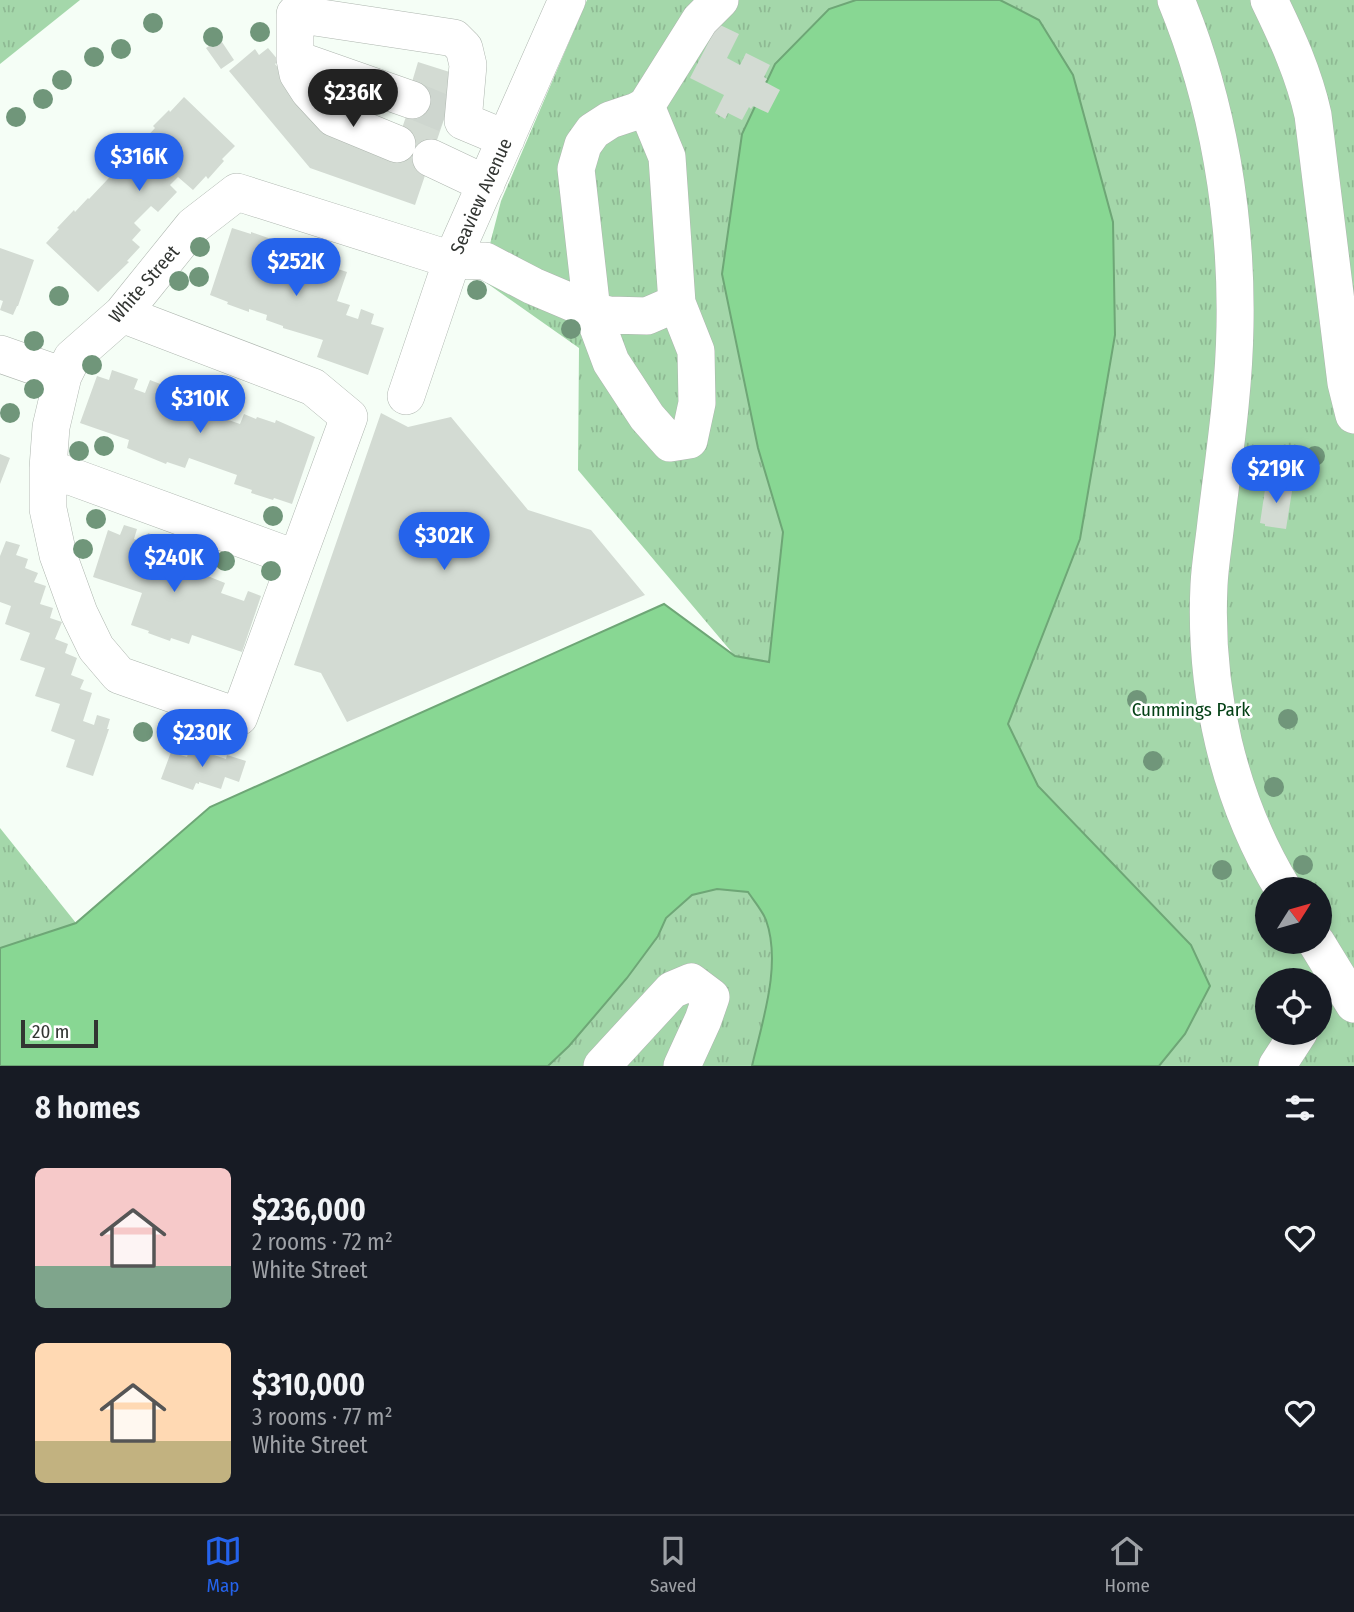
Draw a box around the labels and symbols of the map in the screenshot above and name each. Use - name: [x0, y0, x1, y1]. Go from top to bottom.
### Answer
- pin: $236K: [304, 69, 402, 129]
- pin: $316K: [90, 134, 188, 193]
- street label: Seaview Avenue: [445, 135, 517, 257]
- pin: $252K: [247, 238, 345, 298]
- street label: White Street: [104, 240, 185, 328]
- pin: $310K: [151, 376, 249, 435]
- pin: $219K: [1227, 446, 1325, 505]
- pin: $302K: [395, 512, 493, 572]
- pin: $240K: [125, 534, 223, 594]
- park label: Cummings Park: [1132, 698, 1250, 721]
- pin: $230K: [153, 710, 251, 769]
- north arrow: [1255, 877, 1332, 954]
- scale bar: [21, 1017, 98, 1049]

